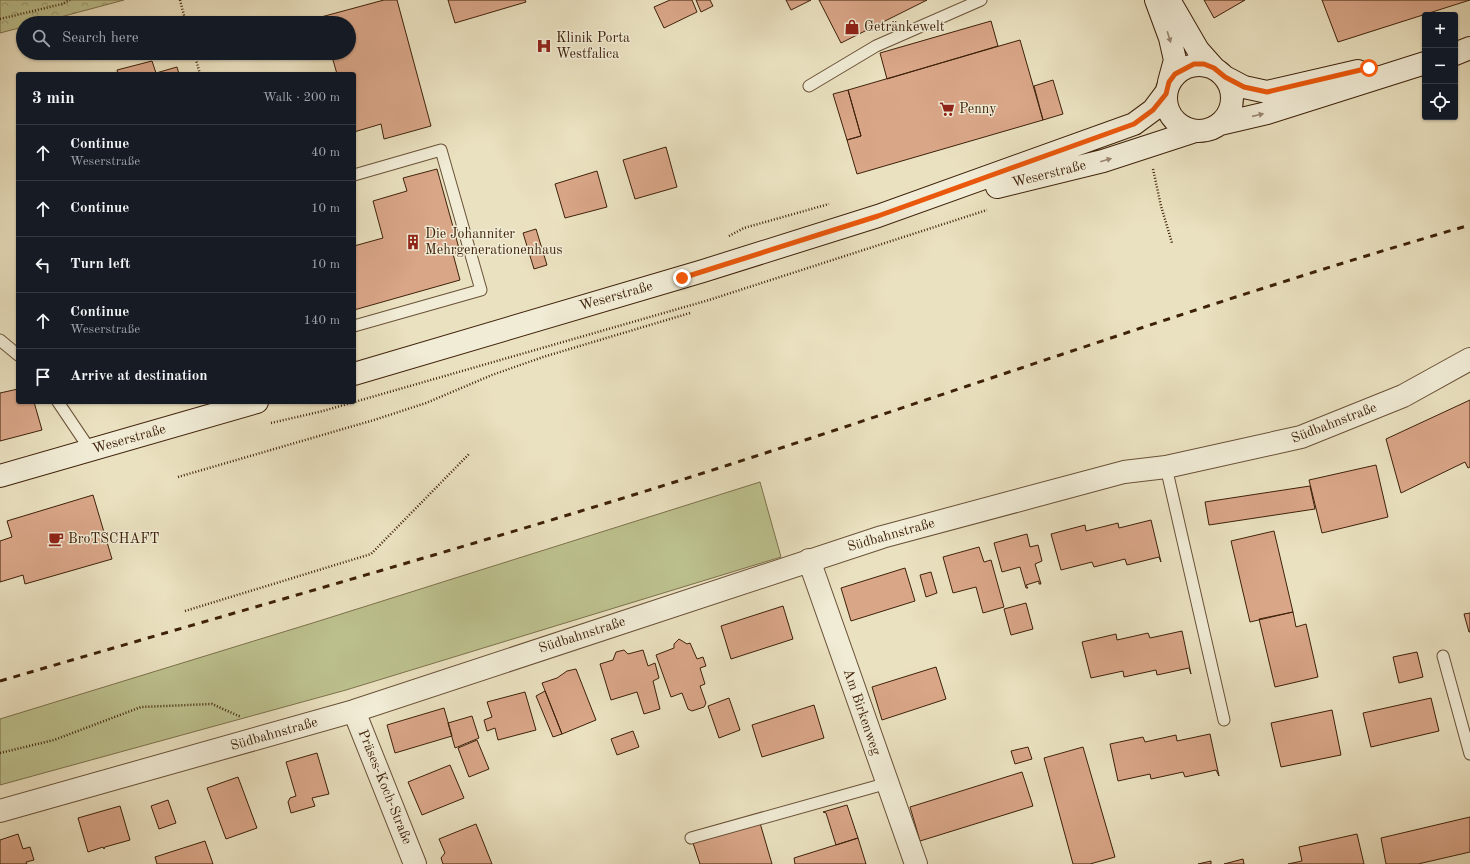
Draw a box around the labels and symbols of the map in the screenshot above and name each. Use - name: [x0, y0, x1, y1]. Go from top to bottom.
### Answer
- shop icon: Getränkewelt: [843, 18, 861, 36]
- place label: Getränkewelt: [864, 20, 945, 34]
- place label: Klinik Porta Westfalica: [556, 31, 630, 61]
- one-way arrow: [1166, 31, 1172, 43]
- hospital icon: Klinik Porta Westfalica: [535, 37, 553, 55]
- route start: [1360, 59, 1378, 77]
- supermarket icon: Penny: [938, 100, 956, 118]
- place label: Penny: [959, 102, 997, 116]
- one-way arrow: [1252, 111, 1264, 117]
- one-way arrow: [1100, 157, 1112, 163]
- street label: Weserstraße: [1011, 158, 1087, 190]
- place label: Die Johanniter Mehrgenerationenhaus: [425, 227, 562, 257]
- building icon: Die Johanniter Mehrgenerationenhaus: [404, 233, 422, 251]
- route end: [673, 269, 691, 287]
- street label: Weserstraße: [578, 279, 654, 313]
- street label: Südbahnstraße: [1289, 400, 1379, 446]
- street label: Weserstraße: [91, 422, 167, 456]
- street label: Südbahnstraße: [846, 516, 936, 554]
- cafe icon: BroTSCHAFT: [47, 530, 65, 548]
- place label: BroTSCHAFT: [68, 532, 160, 546]
- street label: Südbahnstraße: [537, 614, 627, 656]
- street label: Am Birkenweg: [841, 667, 883, 757]
- street label: Südbahnstraße: [229, 715, 319, 753]
- street label: Präses-Koch-Straße: [356, 728, 414, 846]

